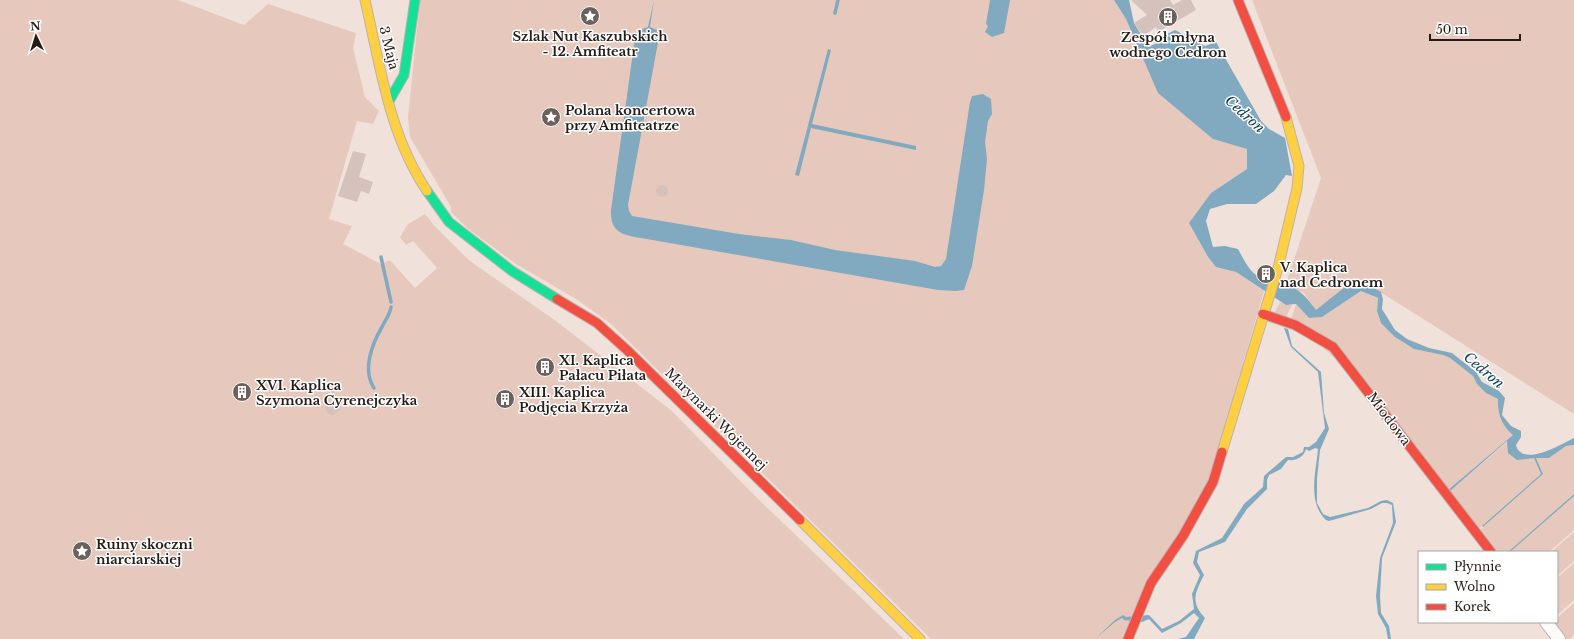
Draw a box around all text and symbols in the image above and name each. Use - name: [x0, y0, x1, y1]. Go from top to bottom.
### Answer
- place icon: Szlak Nut Kaszubskich - 12. Amfiteatr: [579, 5, 601, 27]
- building icon: Zespół młyna wodnego Cedron: [1157, 6, 1179, 28]
- north arrow: [16, 16, 56, 56]
- scale bar: [1430, 16, 1520, 42]
- text: N: [30, 19, 42, 33]
- text: 50 m: [1436, 22, 1468, 37]
- street label: 3 Maja: [375, 24, 403, 72]
- place label: Szlak Nut Kaszubskich - 12. Amfiteatr: [513, 28, 668, 60]
- place label: Zespół młyna wodnego Cedron: [1109, 29, 1227, 61]
- water label: Cedron: [1221, 91, 1269, 137]
- place label: Polana koncertowa przy Amfiteatrze: [565, 102, 695, 134]
- place icon: Polana koncertowa przy Amfiteatrze: [540, 106, 562, 128]
- place label: V. Kaplica nad Cedronem: [1279, 259, 1384, 291]
- building icon: V. Kaplica nad Cedronem: [1255, 263, 1277, 285]
- water label: Cedron: [1460, 348, 1508, 392]
- place label: XI. Kaplica Pałacu Piłata: [558, 352, 647, 384]
- building icon: XI. Kaplica Pałacu Piłata: [534, 356, 556, 378]
- street label: Marynarki Wojennej: [661, 364, 771, 474]
- place label: XVI. Kaplica Szymona Cyrenejczyka: [255, 377, 418, 409]
- building icon: XVI. Kaplica Szymona Cyrenejczyka: [231, 381, 253, 403]
- place label: XIII. Kaplica Podjęcia Krzyża: [518, 384, 629, 416]
- building icon: XIII. Kaplica Podjęcia Krzyża: [494, 388, 516, 410]
- street label: Miodowa: [1363, 389, 1415, 450]
- place label: Ruiny skoczni niarciarskiej: [96, 536, 193, 568]
- place icon: Ruiny skoczni niarciarskiej: [71, 540, 93, 562]
- legend: [1418, 551, 1558, 623]
- text: Płynnie: [1454, 559, 1501, 574]
- text: Wolno: [1453, 579, 1495, 594]
- text: Korek: [1454, 599, 1491, 614]

